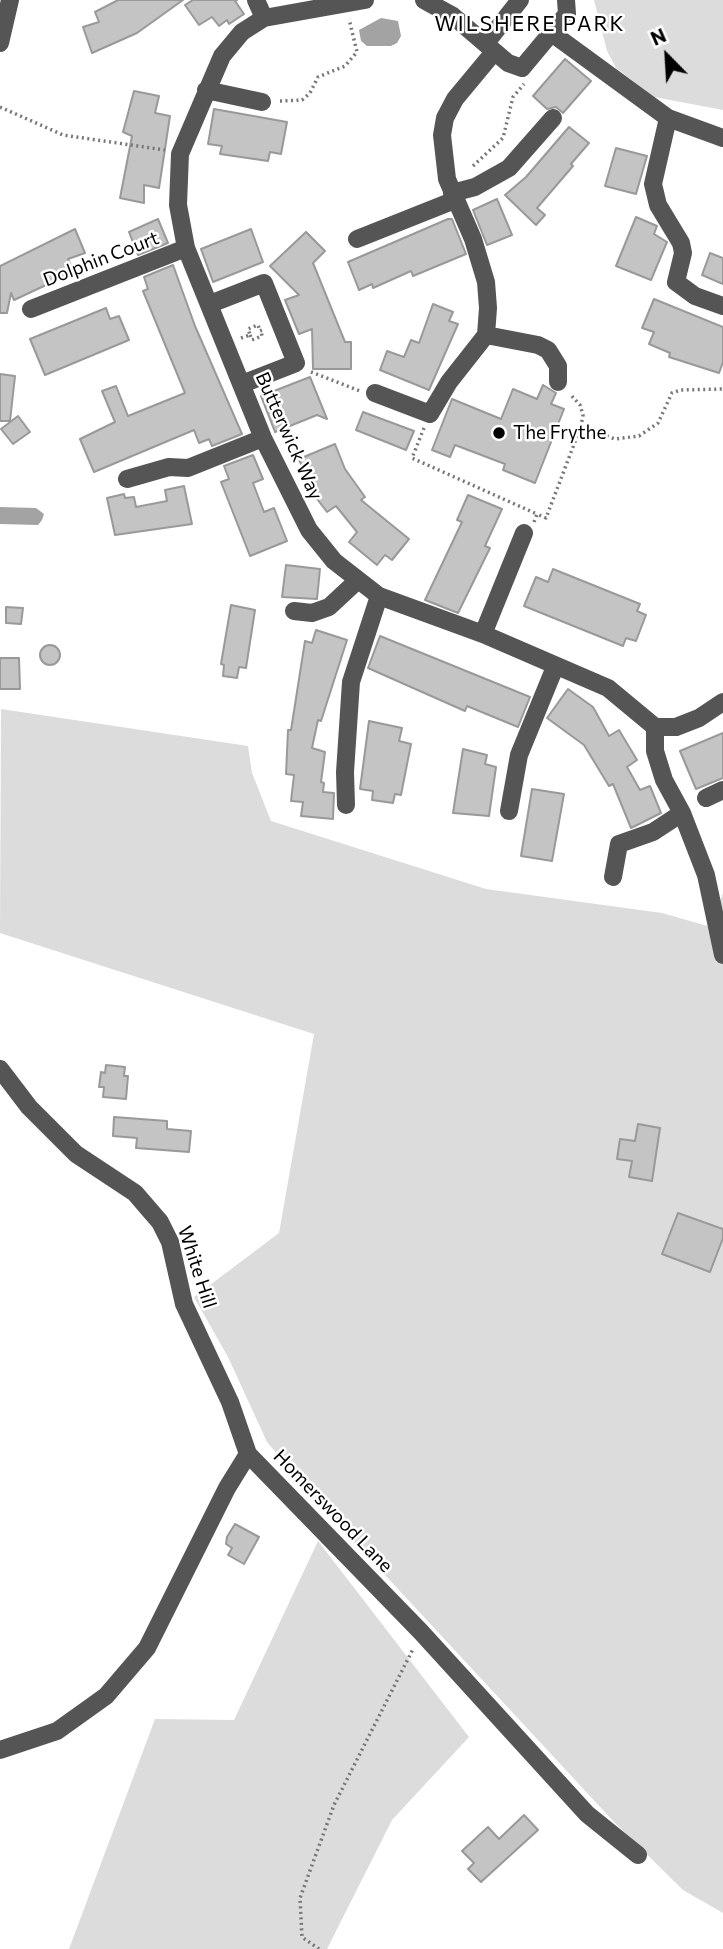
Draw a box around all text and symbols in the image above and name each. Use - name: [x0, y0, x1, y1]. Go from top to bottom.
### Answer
- district label: WILSHERE PARK: [436, 11, 624, 37]
- north arrow: [632, 21, 702, 91]
- text: N: [647, 23, 669, 50]
- street label: Dolphin Court: [40, 226, 162, 292]
- street label: Butterwick Way: [251, 369, 327, 503]
- place label: The Frythe: [513, 422, 606, 444]
- marker: The Frythe: [491, 425, 507, 441]
- street label: White Hill: [173, 1223, 221, 1311]
- street label: Homerswood Lane: [269, 1445, 397, 1577]

